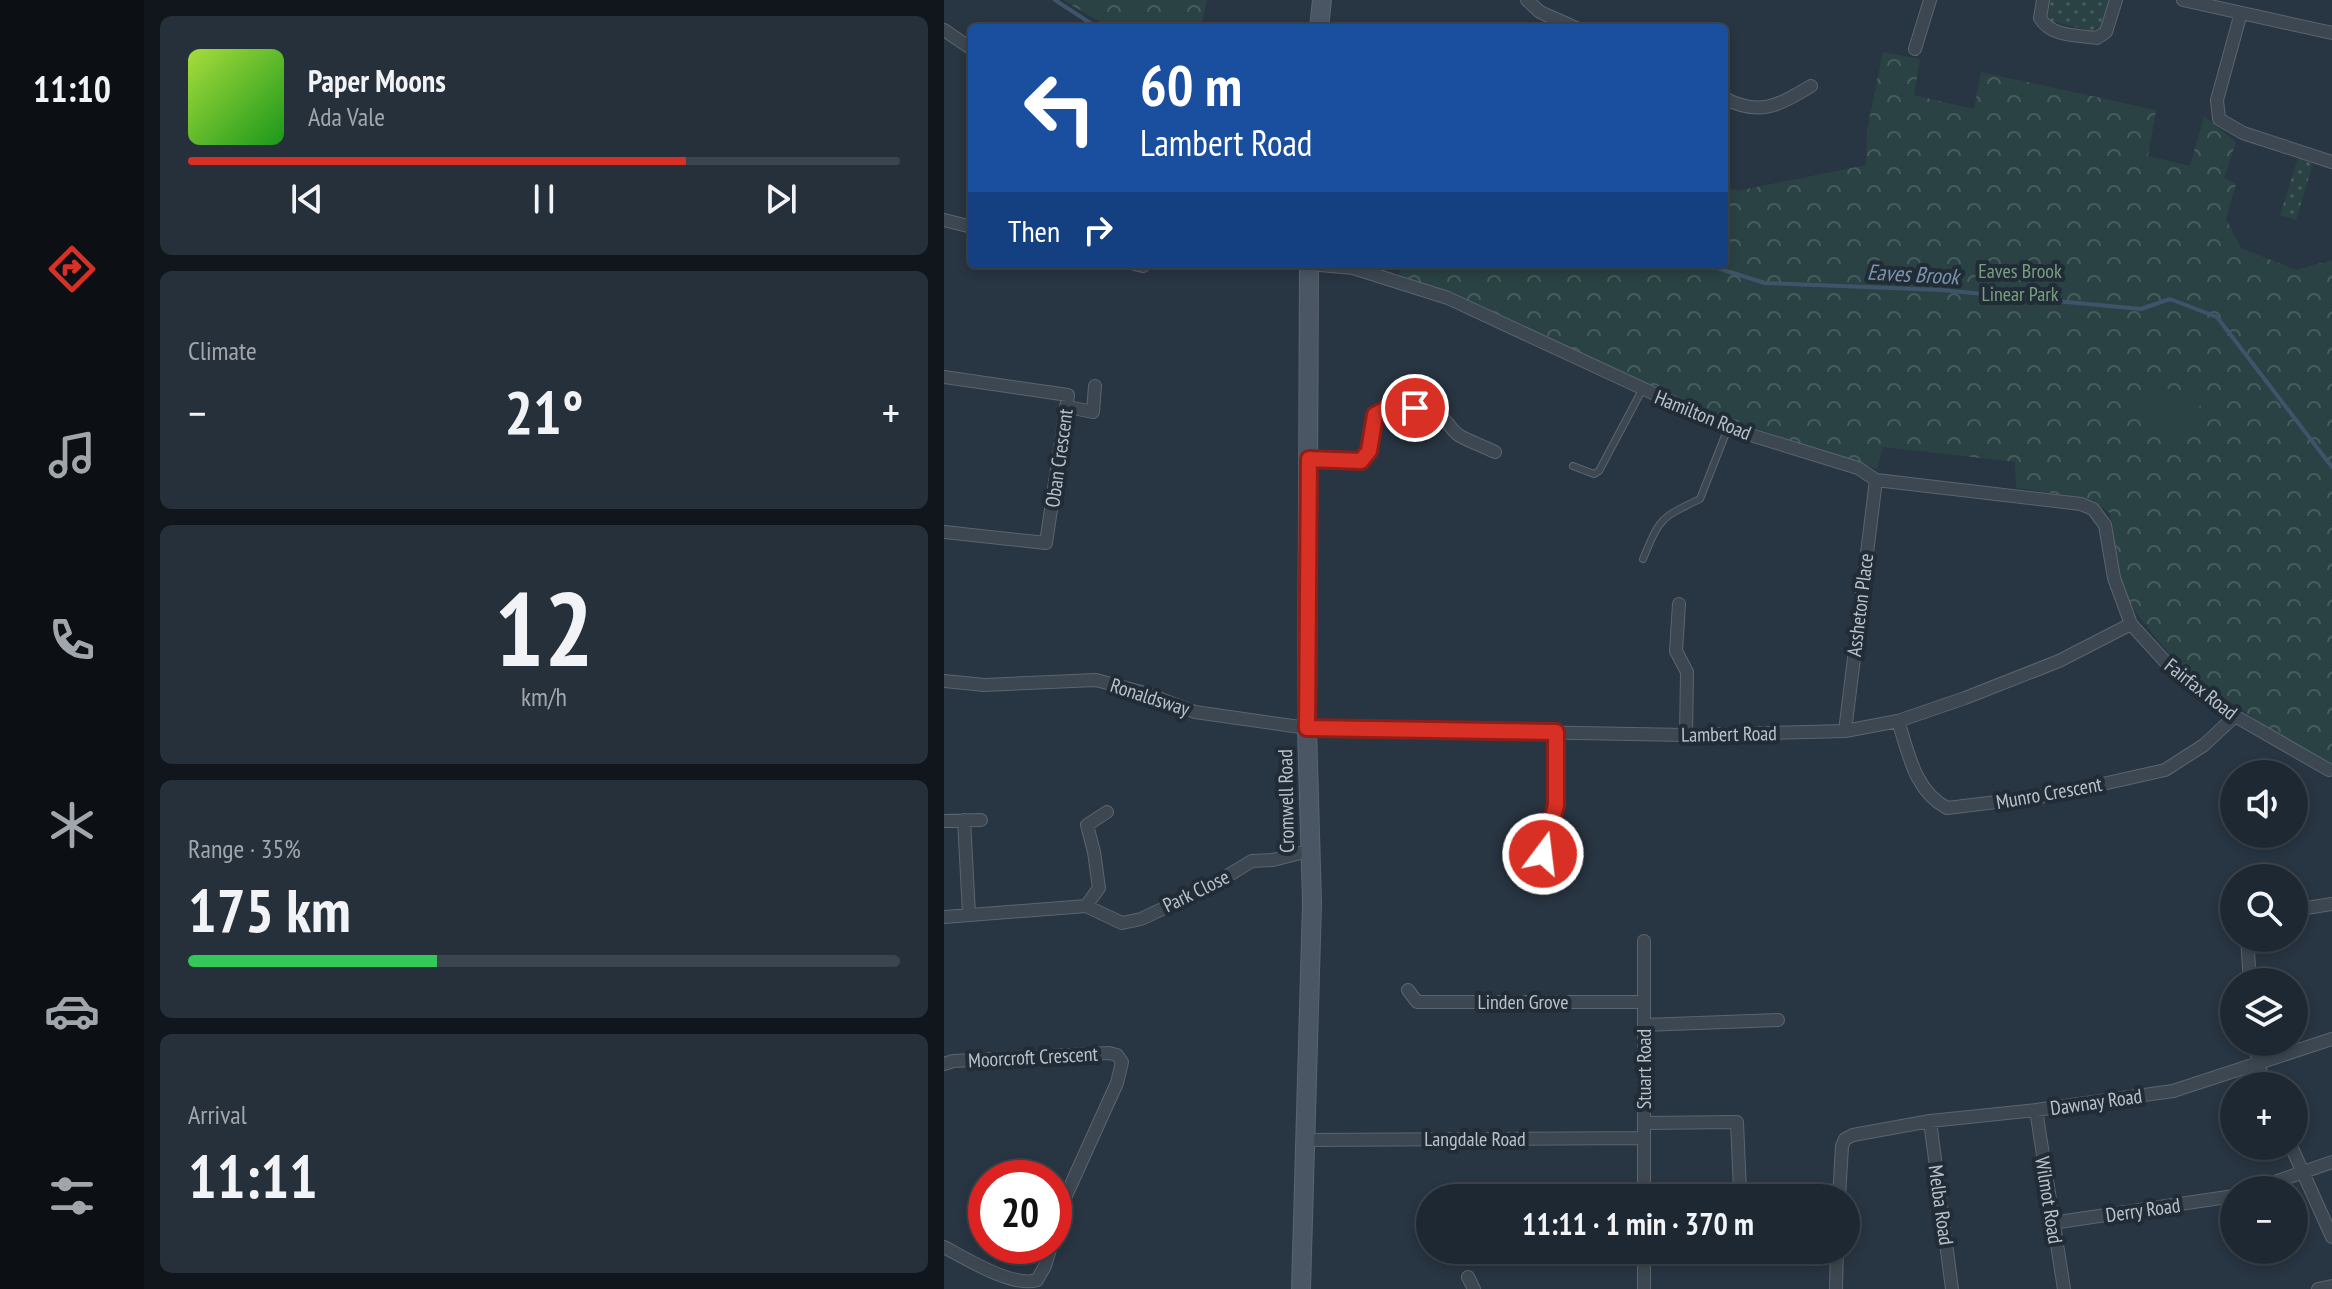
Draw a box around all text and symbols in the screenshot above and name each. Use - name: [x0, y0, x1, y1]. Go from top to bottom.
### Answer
- text: 60 m: [1140, 49, 1242, 121]
- icon: left: [1008, 56, 1112, 160]
- text: Paper Moons: [308, 61, 446, 100]
- text: 11:10: [33, 65, 111, 112]
- text: Ada Vale: [308, 100, 385, 133]
- text: Lambert Road: [1140, 119, 1312, 166]
- icon: previous: [285, 177, 329, 221]
- icon: pause: [522, 177, 566, 221]
- icon: next: [759, 177, 803, 221]
- icon: right: [1076, 208, 1120, 252]
- text: Then: [1008, 211, 1060, 250]
- icon: directions: [44, 241, 100, 297]
- water label: Eaves Brook: [1866, 258, 1962, 291]
- park label: Eaves Brook Linear Park: [1978, 258, 2062, 307]
- text: Climate: [188, 334, 257, 367]
- text: 21°: [504, 373, 584, 451]
- pin: [1381, 374, 1449, 442]
- text: −: [188, 384, 206, 441]
- text: +: [882, 384, 900, 441]
- street label: Hamilton Road: [1651, 384, 1755, 446]
- icon: arrive: [1393, 386, 1437, 430]
- street label: Oban Crescent: [1039, 406, 1079, 509]
- icon: music: [44, 427, 100, 483]
- street label: Assheton Place: [1841, 552, 1879, 658]
- text: 12: [494, 560, 594, 695]
- icon: phone: [44, 612, 100, 668]
- street label: Fairfax Road: [2159, 652, 2243, 726]
- street label: Ronaldsway: [1107, 672, 1193, 722]
- text: km/h: [521, 680, 567, 713]
- street label: Lambert Road: [1681, 720, 1777, 748]
- street label: Cromwell Road: [1272, 749, 1300, 853]
- map controls: [2220, 760, 2308, 1264]
- button: sound: [2220, 760, 2308, 848]
- street label: Munro Crescent: [1994, 771, 2105, 815]
- icon: climate: [44, 797, 100, 853]
- position arrow: [1501, 812, 1585, 896]
- text: Range · 35%: [188, 832, 301, 865]
- street label: Park Close: [1158, 864, 1234, 918]
- button: search: [2220, 864, 2308, 952]
- text: 175 km: [188, 871, 351, 949]
- button: layers: [2220, 968, 2308, 1056]
- icon: car: [44, 983, 100, 1039]
- street label: Linden Grove: [1477, 989, 1569, 1015]
- street label: Stuart Road: [1631, 1029, 1657, 1109]
- street label: Moorcroft Crescent: [967, 1041, 1099, 1073]
- button: +: [2220, 1072, 2308, 1160]
- street label: Dawnay Road: [2048, 1083, 2144, 1121]
- text: Arrival: [188, 1098, 247, 1131]
- street label: Langdale Road: [1424, 1126, 1526, 1152]
- text: 11:11: [188, 1137, 318, 1215]
- street label: Wilmot Road: [2029, 1155, 2069, 1245]
- speed limit sign: 20: [968, 1160, 1072, 1264]
- street label: Melba Road: [1923, 1163, 1959, 1247]
- icon: filters: [44, 1168, 100, 1224]
- button: −: [2220, 1176, 2308, 1264]
- street label: Derry Road: [2104, 1192, 2182, 1228]
- text: 11:11 · 1 min · 370 m: [1522, 1204, 1754, 1243]

